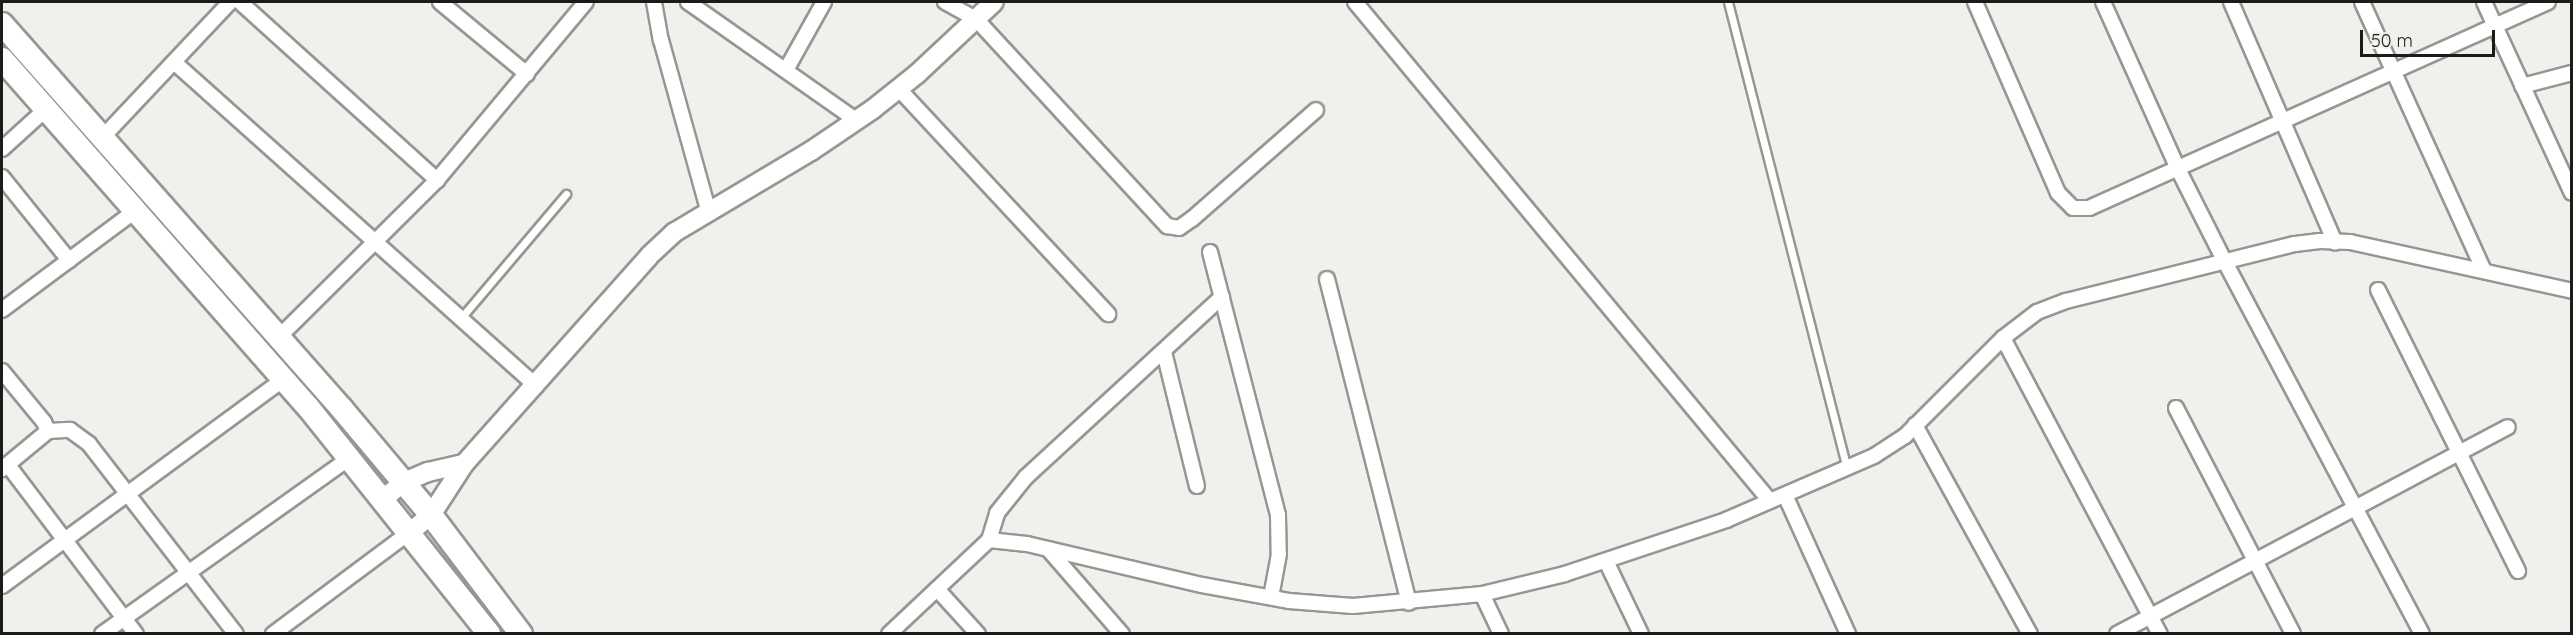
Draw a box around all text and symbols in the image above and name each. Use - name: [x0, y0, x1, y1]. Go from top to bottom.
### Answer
- scale bar: [2363, 18, 2498, 56]
- text: 50 m: [2371, 29, 2413, 52]

